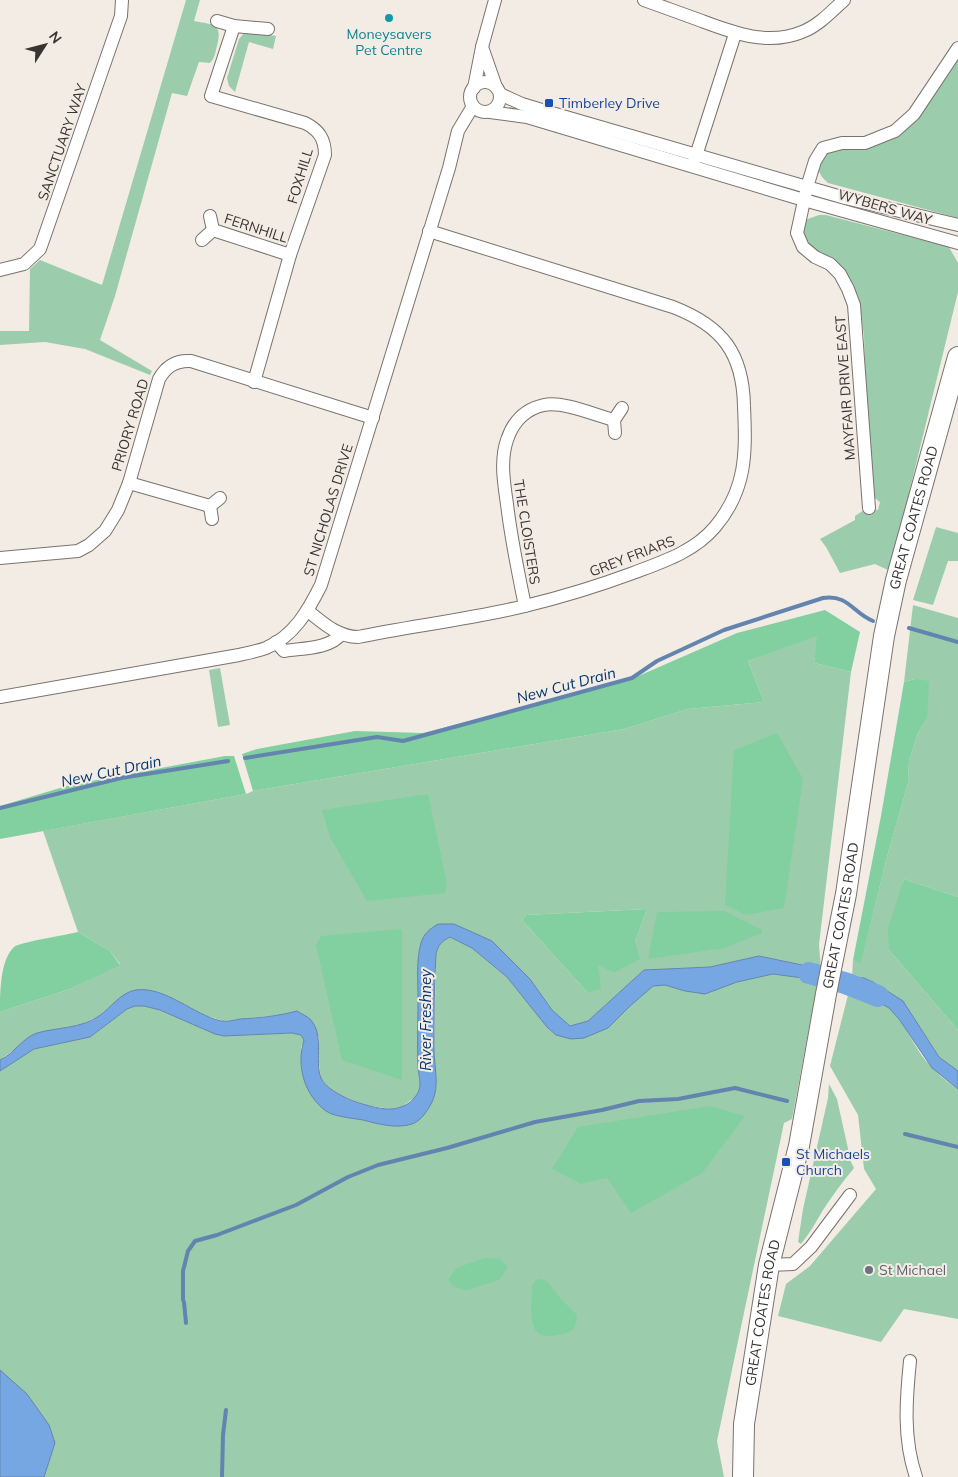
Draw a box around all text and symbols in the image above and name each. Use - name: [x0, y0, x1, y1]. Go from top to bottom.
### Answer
- marker: Moneysavers Pet Centre: [383, 12, 395, 24]
- north arrow: [20, 20, 70, 70]
- place label: Moneysavers Pet Centre: [346, 25, 432, 59]
- text: N: [45, 28, 66, 47]
- street label: SANCTUARY WAY: [34, 81, 91, 203]
- place label: Timberley Drive: [559, 94, 660, 112]
- marker: Timberley Drive: [543, 97, 555, 109]
- street label: FOXHILL: [283, 146, 317, 206]
- street label: WYBERS WAY: [836, 185, 935, 229]
- street label: FERNHILL: [222, 209, 290, 247]
- street label: MAYFAIR DRIVE EAST: [831, 314, 859, 461]
- street label: PRIORY ROAD: [107, 376, 153, 474]
- street label: ST NICHOLAS DRIVE: [299, 442, 357, 578]
- street label: GREAT COATES ROAD: [885, 444, 942, 591]
- street label: THE CLOISTERS: [510, 478, 544, 586]
- street label: GREY FRIARS: [587, 531, 678, 581]
- water label: New Cut Drain: [514, 663, 618, 707]
- water label: New Cut Drain: [59, 751, 163, 791]
- street label: GREAT COATES ROAD: [818, 841, 863, 990]
- water label: River Freshney: [416, 968, 435, 1071]
- place label: St Michaels Church: [796, 1145, 870, 1179]
- marker: St Michaels Church: [780, 1156, 792, 1168]
- street label: GREAT COATES ROAD: [741, 1237, 784, 1387]
- place label: St Michael: [879, 1261, 946, 1279]
- marker: St Michael: [863, 1264, 875, 1276]

